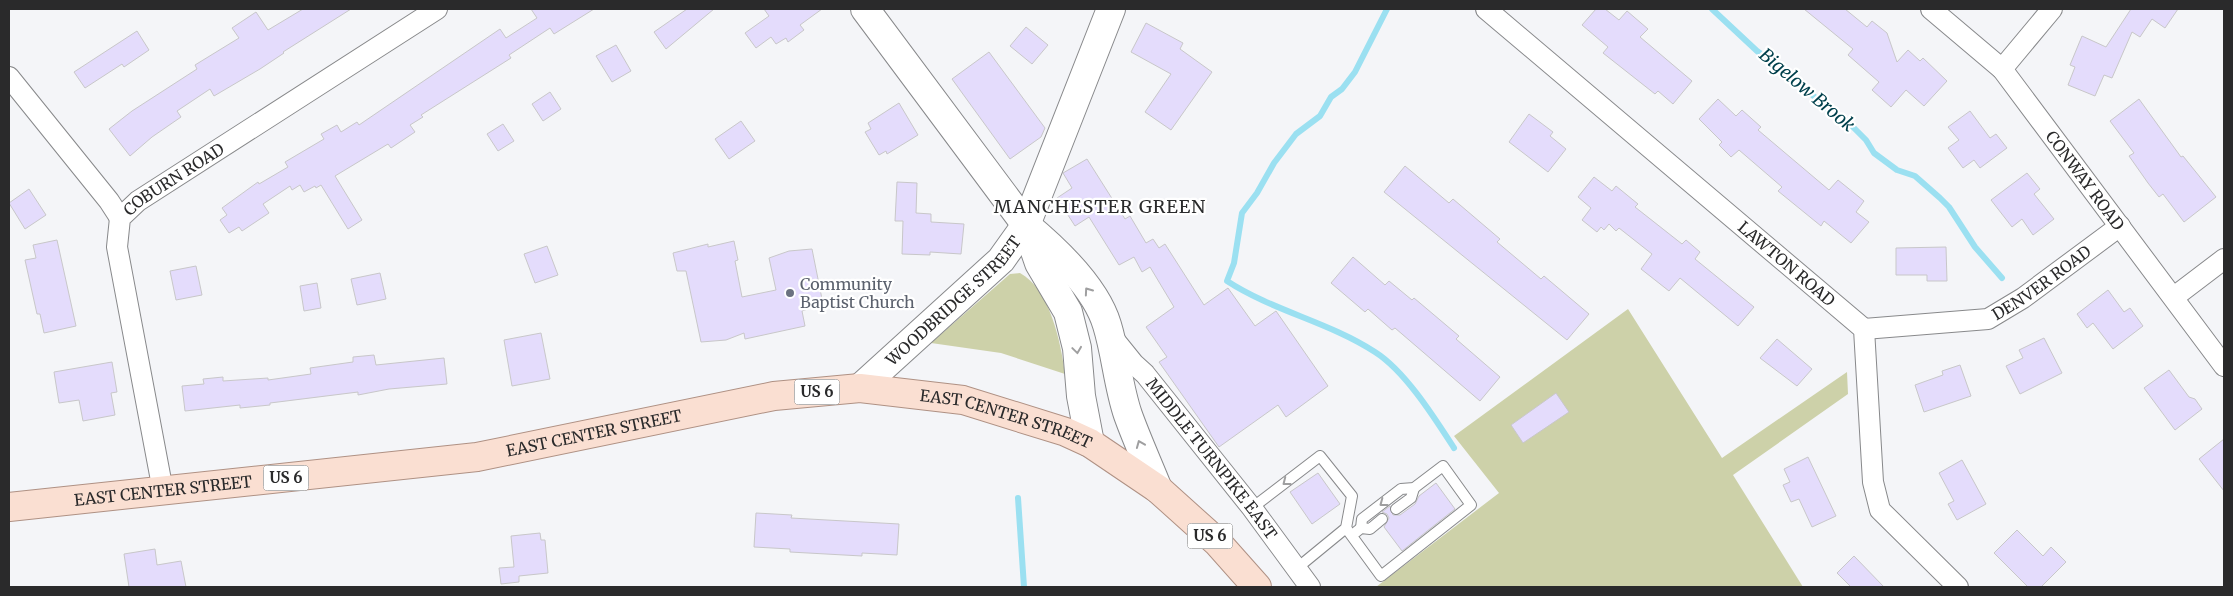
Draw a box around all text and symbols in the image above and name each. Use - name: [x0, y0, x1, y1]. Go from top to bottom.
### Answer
- water label: Bigelow Brook: [1755, 43, 1860, 136]
- street label: CONWAY ROAD: [2042, 127, 2129, 234]
- street label: COBURN ROAD: [119, 138, 228, 220]
- district label: MANCHESTER GREEN: [994, 195, 1206, 218]
- street label: LAWTON ROAD: [1734, 217, 1839, 310]
- street label: WOODBRIDGE STREET: [881, 232, 1025, 370]
- street label: DENVER ROAD: [1988, 241, 2095, 324]
- place label: Community Baptist Church: [800, 274, 915, 312]
- marker: Community Baptist Church: [784, 287, 796, 299]
- one-way arrow: [1085, 288, 1094, 297]
- one-way arrow: [1071, 347, 1082, 355]
- street label: MIDDLE TURNPIKE EAST: [1142, 374, 1281, 543]
- road number: US 6: [794, 380, 840, 404]
- street label: EAST CENTER STREET: [919, 385, 1095, 453]
- street label: EAST CENTER STREET: [504, 405, 684, 461]
- one-way arrow: [1136, 440, 1146, 449]
- road number: US 6: [264, 466, 308, 490]
- street label: EAST CENTER STREET: [73, 471, 253, 510]
- one-way arrow: [1282, 476, 1292, 485]
- one-way arrow: [1380, 497, 1389, 505]
- road number: US 6: [1188, 524, 1232, 548]

